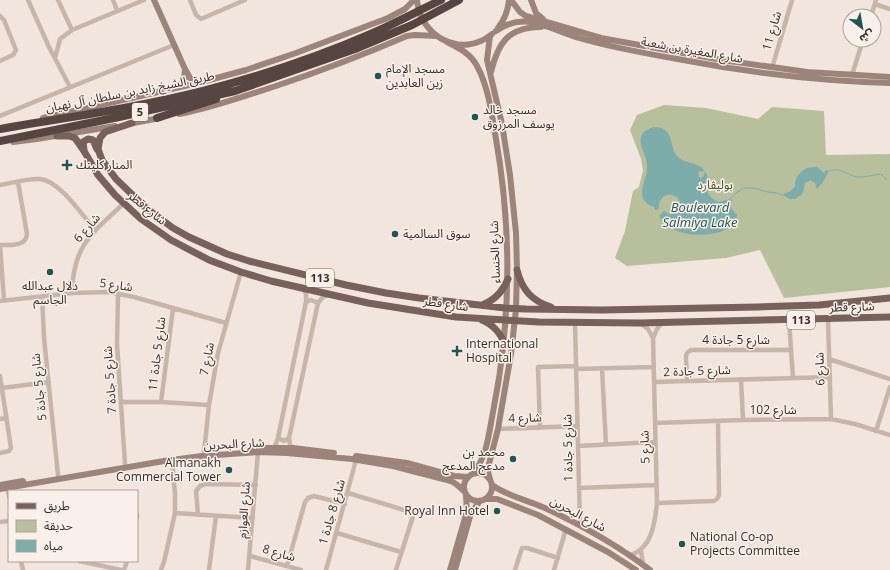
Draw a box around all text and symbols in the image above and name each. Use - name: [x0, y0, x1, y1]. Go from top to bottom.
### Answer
- north arrow: [842, 8, 882, 48]
- street label: شارع 11: [758, 9, 786, 53]
- text: ش: [857, 27, 878, 47]
- street label: شارع المغيرة بن شعبة: [640, 32, 744, 68]
- place label: مسجد الإمام زين العابدين: [386, 60, 445, 91]
- street label: طريق الشيخ زايد بن سلطان آل نهيان: [44, 67, 216, 117]
- marker: مسجد الإمام زين العابدين: [373, 71, 383, 81]
- place label: مسجد خالد يوسف المرزوق: [483, 101, 555, 132]
- road number: 5: [132, 103, 148, 121]
- marker: مسجد خالد يوسف المرزوق: [470, 112, 480, 122]
- place label: المنار كلينك: [76, 156, 132, 173]
- marker: المنار كلينك: [61, 159, 73, 171]
- park label: بوليڤارد: [697, 176, 733, 193]
- street label: شارع قطر: [123, 186, 170, 229]
- water label: Boulevard Salmiya Lake: [663, 198, 738, 231]
- street label: شارع 6: [69, 209, 105, 247]
- street label: شارع الخنساء: [485, 220, 505, 284]
- place label: سوق السالمية: [403, 225, 471, 242]
- marker: سوق السالمية: [390, 229, 400, 239]
- marker: دلال عبدالله الجاسم: [45, 267, 55, 277]
- road number: 113: [306, 269, 334, 287]
- street label: شارع 5: [98, 274, 134, 296]
- place label: دلال عبدالله الجاسم: [22, 277, 78, 309]
- street label: شارع قطر: [421, 292, 470, 316]
- street label: شارع قطر: [828, 297, 875, 317]
- road number: 113: [787, 311, 815, 329]
- street label: شارع 5 جادة 11: [144, 316, 170, 392]
- street label: شارع 5 جادة 4: [702, 331, 770, 349]
- place label: International Hospital: [466, 335, 538, 366]
- street label: شارع 7: [195, 341, 219, 377]
- marker: International Hospital: [451, 345, 463, 357]
- street label: شارع 5 جادة 7: [99, 346, 121, 414]
- street label: شارع 5 جادة 5: [27, 352, 51, 422]
- street label: شارع 6: [810, 352, 830, 386]
- street label: شارع 5 جادة 2: [663, 361, 731, 381]
- street label: شارع 102: [749, 401, 797, 419]
- street label: شارع 4: [508, 408, 542, 428]
- street label: شارع 5 جادة 1: [558, 414, 578, 482]
- street label: شارع 5: [635, 430, 655, 464]
- street label: شارع البحرين: [203, 433, 265, 455]
- place label: محمد بن مدعج المدعج: [442, 443, 505, 475]
- place label: Almanakh Commercial Tower: [116, 454, 221, 485]
- marker: محمد بن مدعج المدعج: [508, 454, 518, 464]
- marker: Almanakh Commercial Tower: [224, 465, 234, 475]
- street label: شارع 8 جادة 1: [314, 477, 350, 547]
- street label: شارع العوازم: [233, 481, 255, 539]
- legend: [8, 490, 138, 562]
- street label: شارع البحرين: [547, 492, 609, 536]
- text: طريق: [44, 497, 70, 514]
- place label: Royal Inn Hotel: [404, 502, 489, 519]
- marker: Royal Inn Hotel: [492, 506, 502, 516]
- text: حديقة: [44, 517, 73, 534]
- place label: National Co-op Projects Committee: [690, 528, 800, 559]
- text: مياه: [44, 537, 63, 554]
- marker: National Co-op Projects Committee: [677, 539, 687, 549]
- street label: شارع 8: [260, 540, 298, 566]

